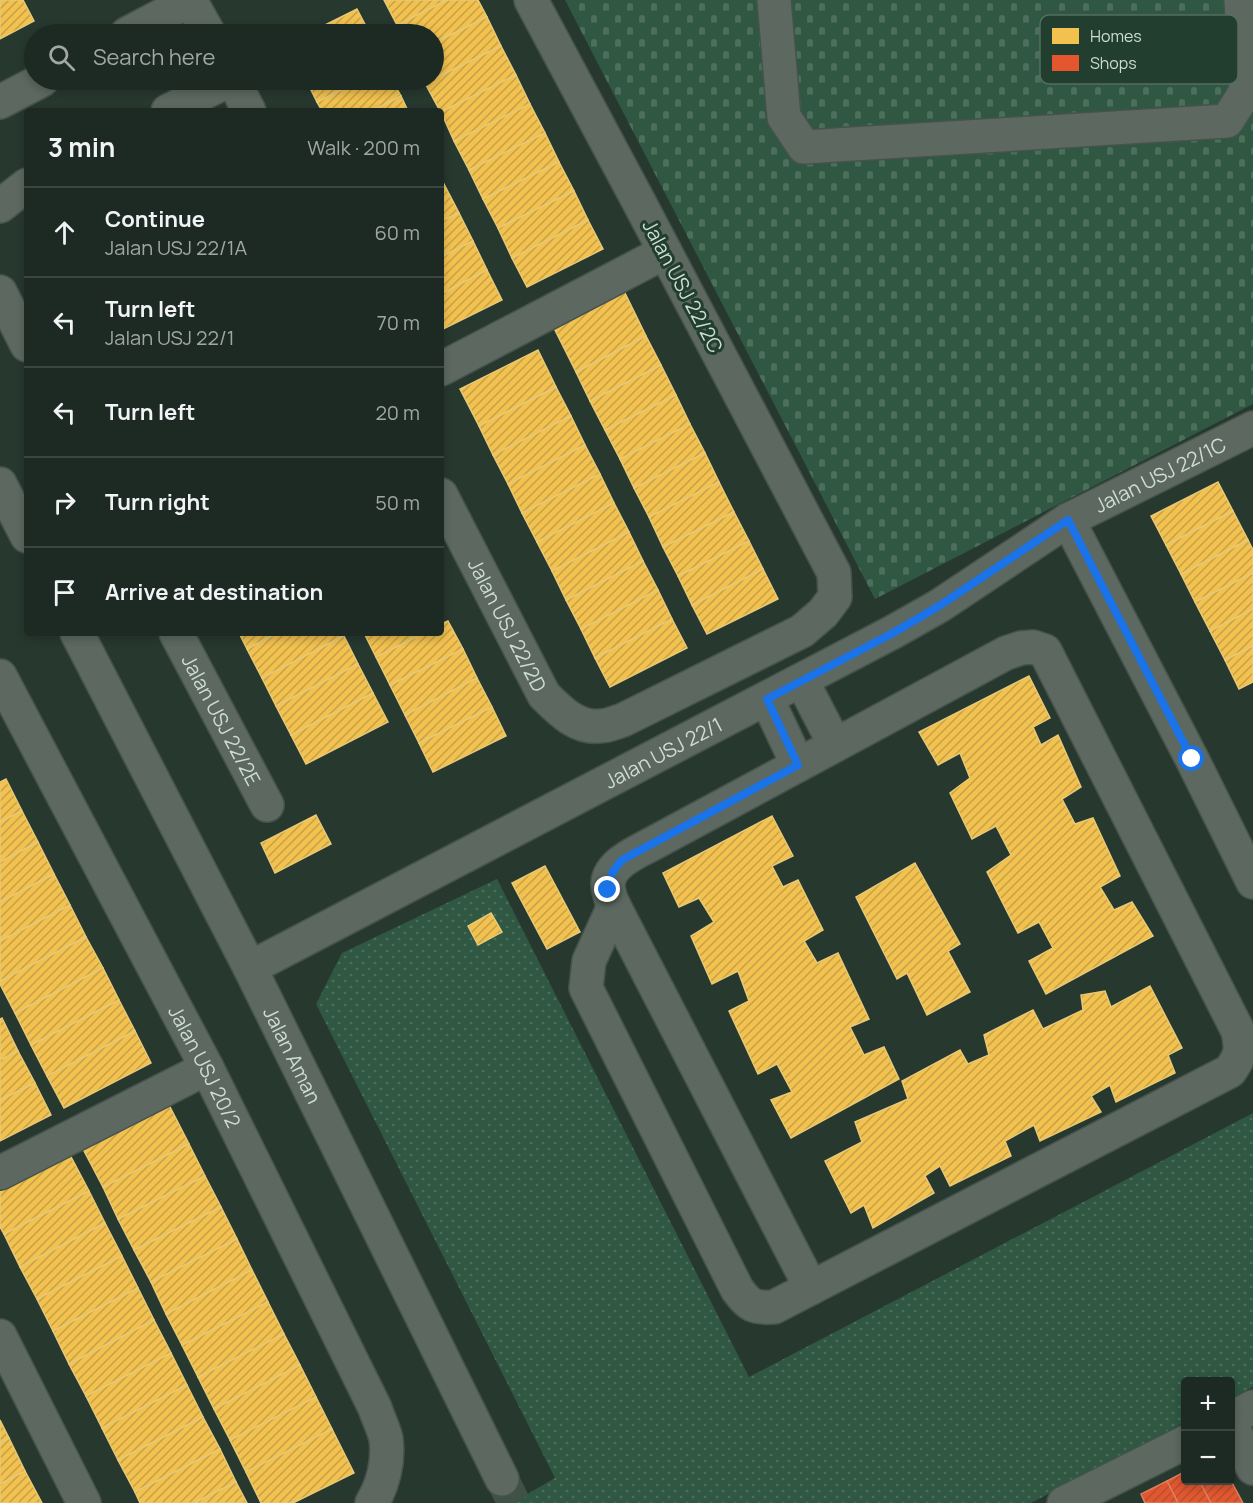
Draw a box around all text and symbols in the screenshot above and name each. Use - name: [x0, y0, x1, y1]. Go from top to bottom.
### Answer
- legend: [1040, 15, 1238, 84]
- search box: [24, 24, 444, 90]
- text: Homes: [1090, 25, 1142, 47]
- icon: search: [45, 41, 78, 74]
- text: Search here: [93, 42, 215, 72]
- text: Shops: [1090, 52, 1137, 74]
- text: 3 min: [48, 129, 115, 165]
- text: Walk · 200 m: [307, 134, 420, 161]
- text: Continue: [105, 204, 205, 234]
- street label: Jalan USJ 22/2C: [636, 215, 730, 357]
- icon: ahead: [48, 216, 81, 249]
- text: 60 m: [374, 219, 420, 246]
- text: Jalan USJ 22/1A: [105, 234, 247, 261]
- text: Turn left: [105, 294, 195, 324]
- icon: left: [48, 306, 81, 339]
- text: 70 m: [377, 309, 420, 336]
- text: Jalan USJ 22/1: [105, 324, 234, 351]
- icon: left: [48, 396, 81, 429]
- text: Turn left: [105, 397, 195, 427]
- text: 20 m: [375, 399, 420, 426]
- street label: Jalan USJ 22/1C: [1089, 430, 1230, 518]
- icon: right: [48, 486, 81, 519]
- text: Turn right: [105, 487, 210, 517]
- text: 50 m: [375, 489, 420, 516]
- street label: Jalan USJ 22/2D: [462, 553, 553, 696]
- icon: arrive: [48, 576, 81, 609]
- text: Arrive at destination: [105, 577, 323, 607]
- street label: Jalan USJ 22/2E: [176, 649, 268, 790]
- street label: Jalan USJ 22/1: [599, 710, 727, 794]
- route start: [1178, 745, 1204, 771]
- route end: [594, 876, 620, 902]
- street label: Jalan USJ 20/2: [163, 1000, 248, 1132]
- street label: Jalan Aman: [258, 1002, 328, 1108]
- map controls: [1181, 1377, 1235, 1485]
- button: +: [1181, 1377, 1235, 1431]
- button: −: [1181, 1431, 1235, 1485]

